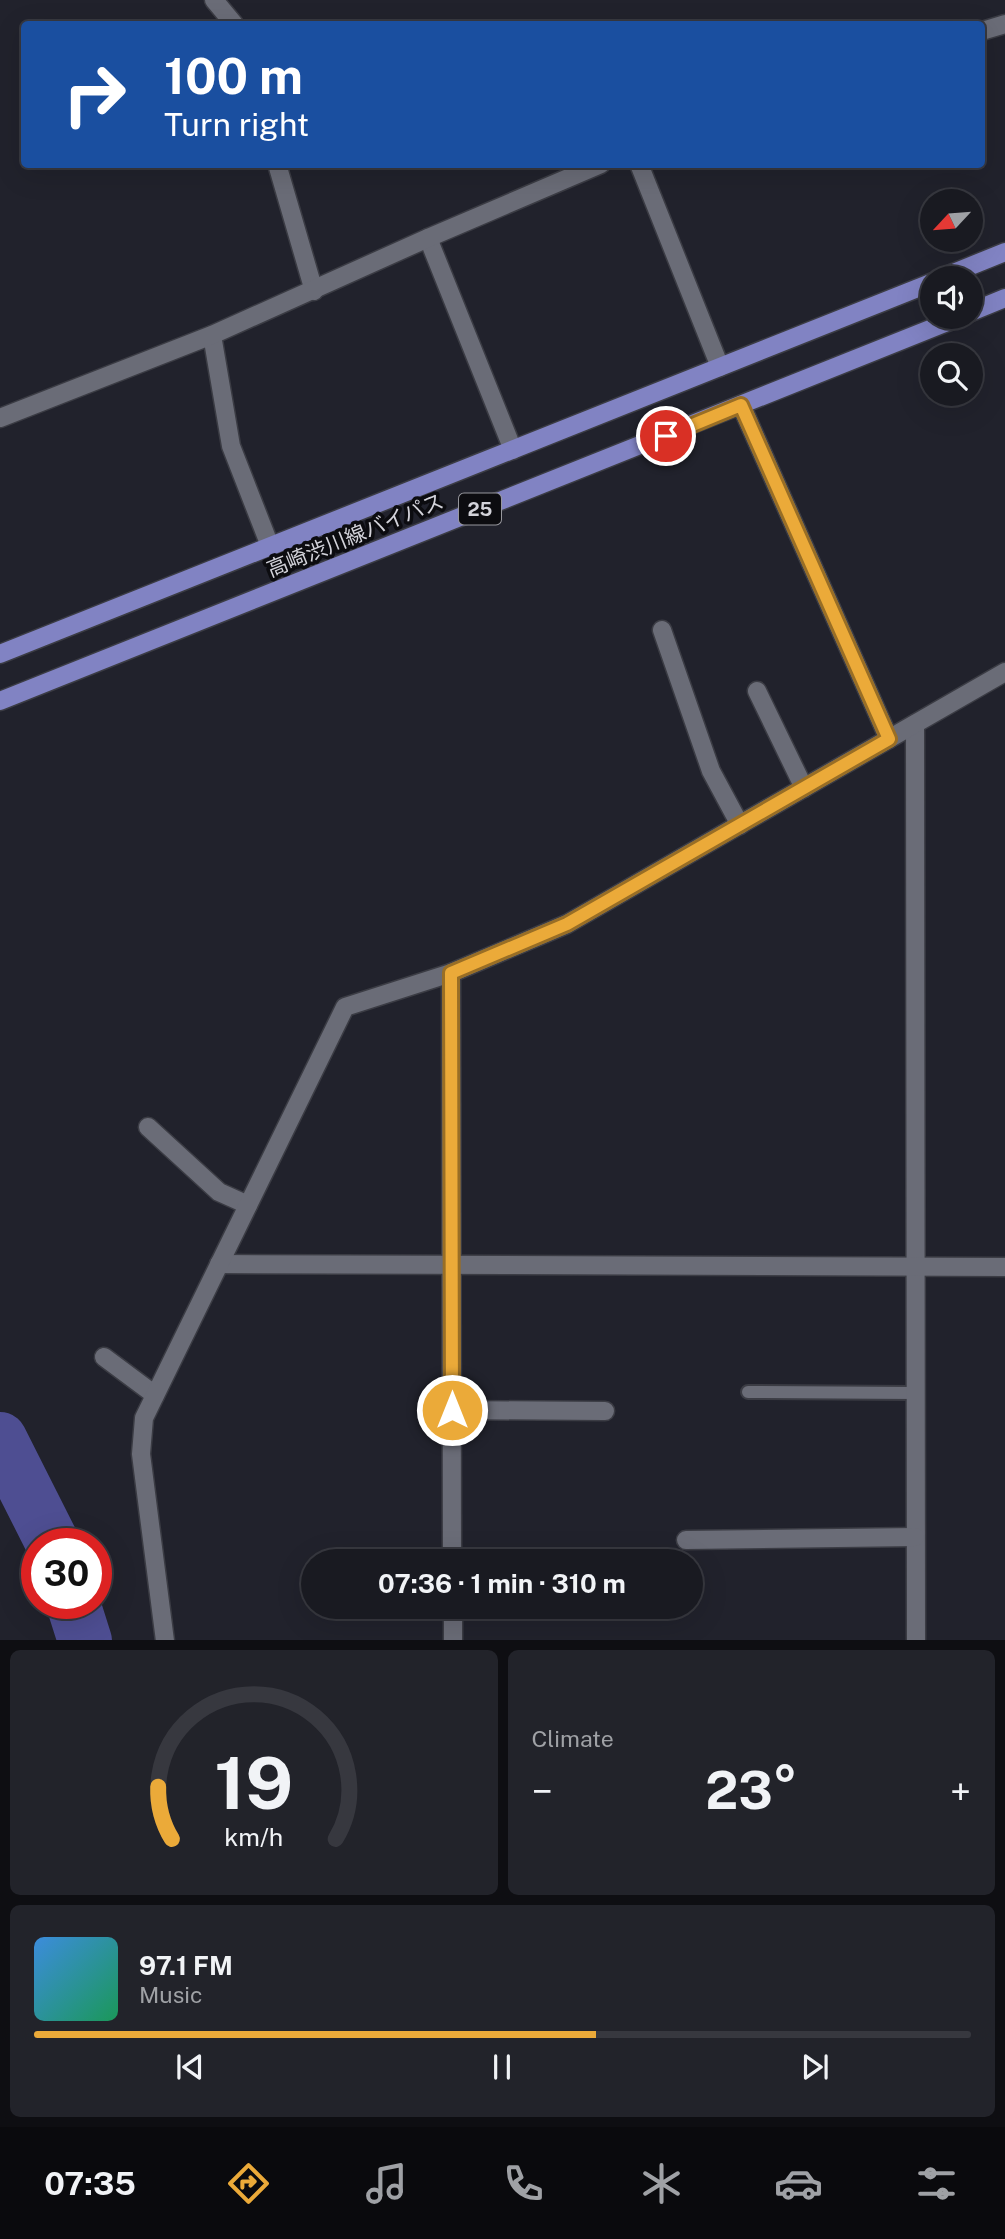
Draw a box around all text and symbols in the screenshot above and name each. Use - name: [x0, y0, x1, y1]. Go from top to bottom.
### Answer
- text: 100 m: [164, 47, 303, 105]
- icon: right: [49, 49, 140, 140]
- text: Turn right: [164, 106, 309, 143]
- north arrow: [920, 189, 984, 252]
- map controls: [920, 189, 983, 406]
- button: sound: [920, 266, 983, 329]
- button: search: [920, 343, 983, 406]
- pin: [636, 406, 696, 466]
- icon: arrive: [647, 417, 685, 455]
- street label: 高崎渋川線バイパス: [263, 488, 447, 582]
- road number: 25: [459, 494, 501, 524]
- position arrow: [415, 1373, 489, 1447]
- speed limit sign: 30: [21, 1528, 112, 1619]
- text: 07:36 · 1 min · 310 m: [378, 1568, 626, 1599]
- text: Climate: [532, 1725, 614, 1752]
- text: 19: [214, 1740, 293, 1825]
- text: 23°: [705, 1760, 797, 1821]
- text: −: [532, 1769, 553, 1814]
- text: +: [950, 1769, 971, 1814]
- text: km/h: [224, 1821, 283, 1851]
- text: 97.1 FM: [139, 1950, 233, 1981]
- text: Music: [139, 1981, 203, 2008]
- icon: previous: [171, 2048, 209, 2086]
- icon: pause: [483, 2048, 521, 2086]
- icon: next: [796, 2048, 834, 2086]
- icon: directions: [224, 2159, 273, 2208]
- icon: music: [362, 2159, 411, 2208]
- icon: phone: [499, 2159, 548, 2208]
- icon: climate: [637, 2159, 686, 2208]
- icon: car: [774, 2159, 823, 2208]
- icon: filters: [912, 2159, 961, 2208]
- text: 07:35: [44, 2165, 136, 2202]

